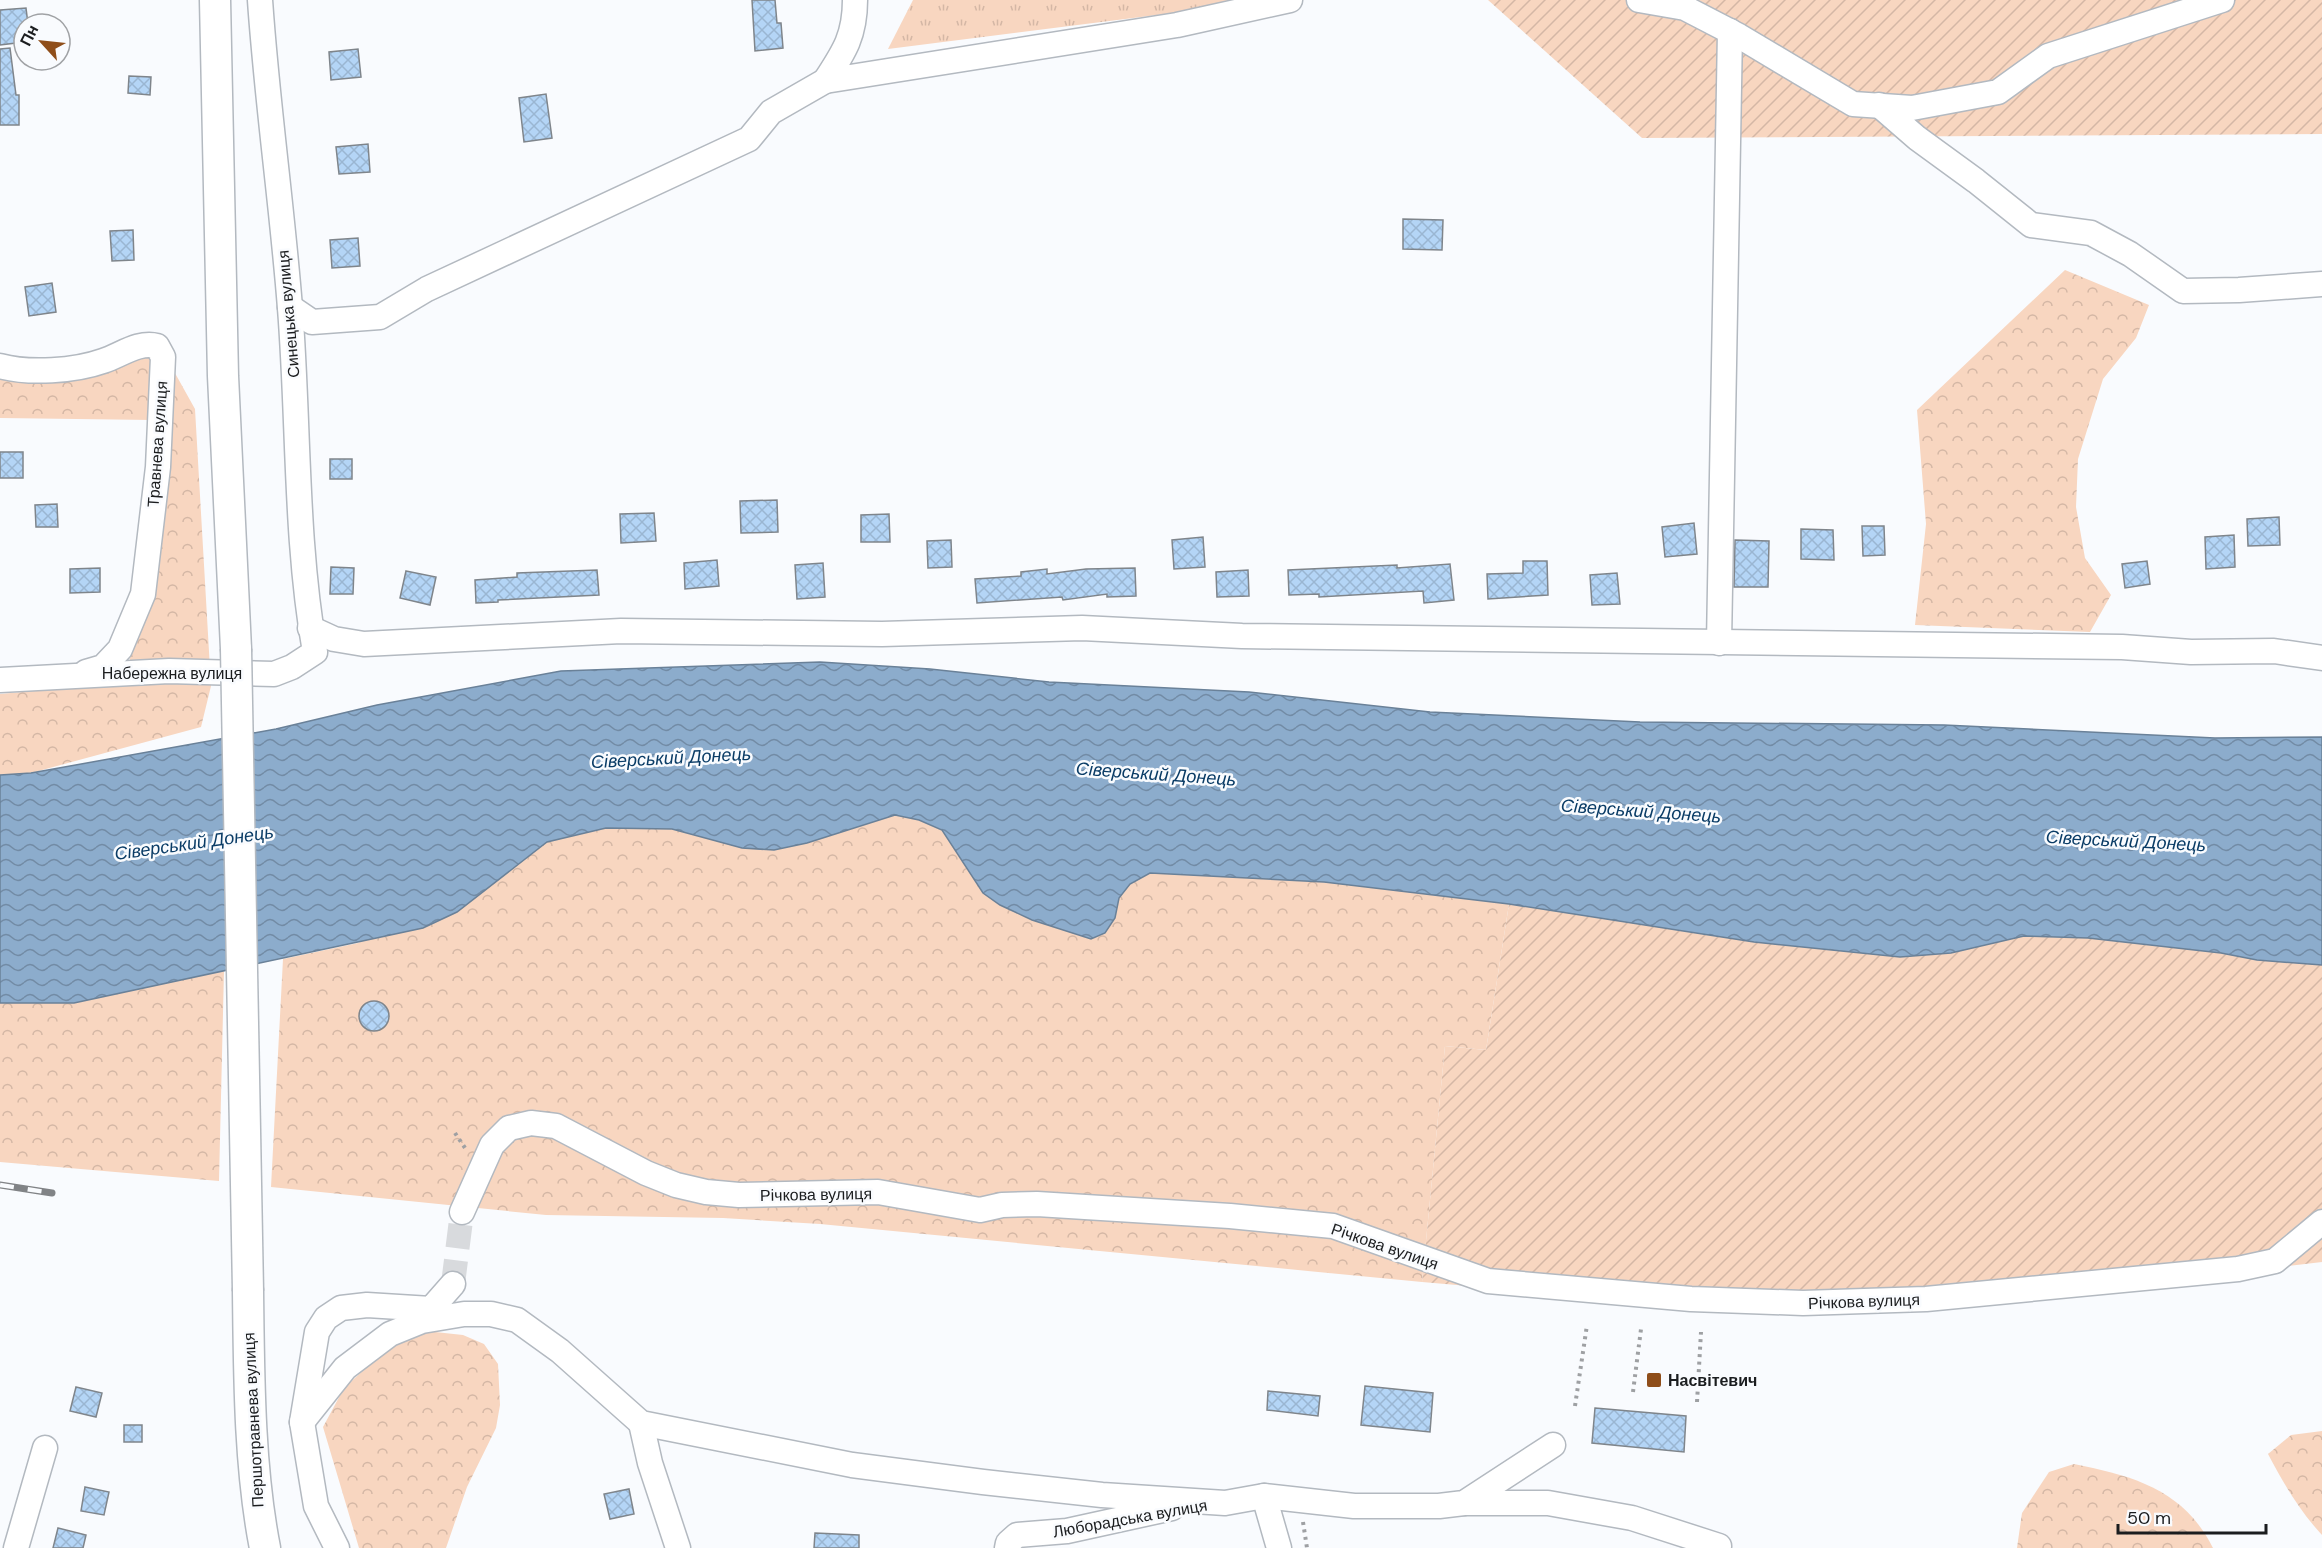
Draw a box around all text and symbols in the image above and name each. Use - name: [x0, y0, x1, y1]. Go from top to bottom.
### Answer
- north arrow: [12, 12, 72, 72]
- text: Пн: [15, 21, 43, 50]
- street label: Синецька вулиця: [272, 249, 305, 379]
- street label: Травнева вулиця: [143, 380, 172, 508]
- street label: Набережна вулиця: [102, 663, 242, 684]
- water label: Сіверський Донець: [590, 742, 752, 774]
- water label: Сіверський Донець: [1075, 756, 1237, 792]
- water label: Сіверський Донець: [1560, 793, 1722, 829]
- water label: Сіверський Донець: [113, 820, 275, 866]
- water label: Сіверський Донець: [2045, 825, 2207, 857]
- street label: Річкова вулиця: [760, 1183, 872, 1206]
- street label: Річкова вулиця: [1328, 1218, 1441, 1275]
- street label: Річкова вулиця: [1808, 1289, 1920, 1314]
- street label: Першотравнева вулиця: [238, 1332, 269, 1508]
- place label: Насвітевич: [1668, 1370, 1757, 1391]
- marker: Насвітевич: [1645, 1371, 1663, 1389]
- street label: Люборадська вулиця: [1051, 1495, 1209, 1542]
- scale bar: [2118, 1497, 2266, 1535]
- text: 50 m: [2127, 1506, 2171, 1530]

